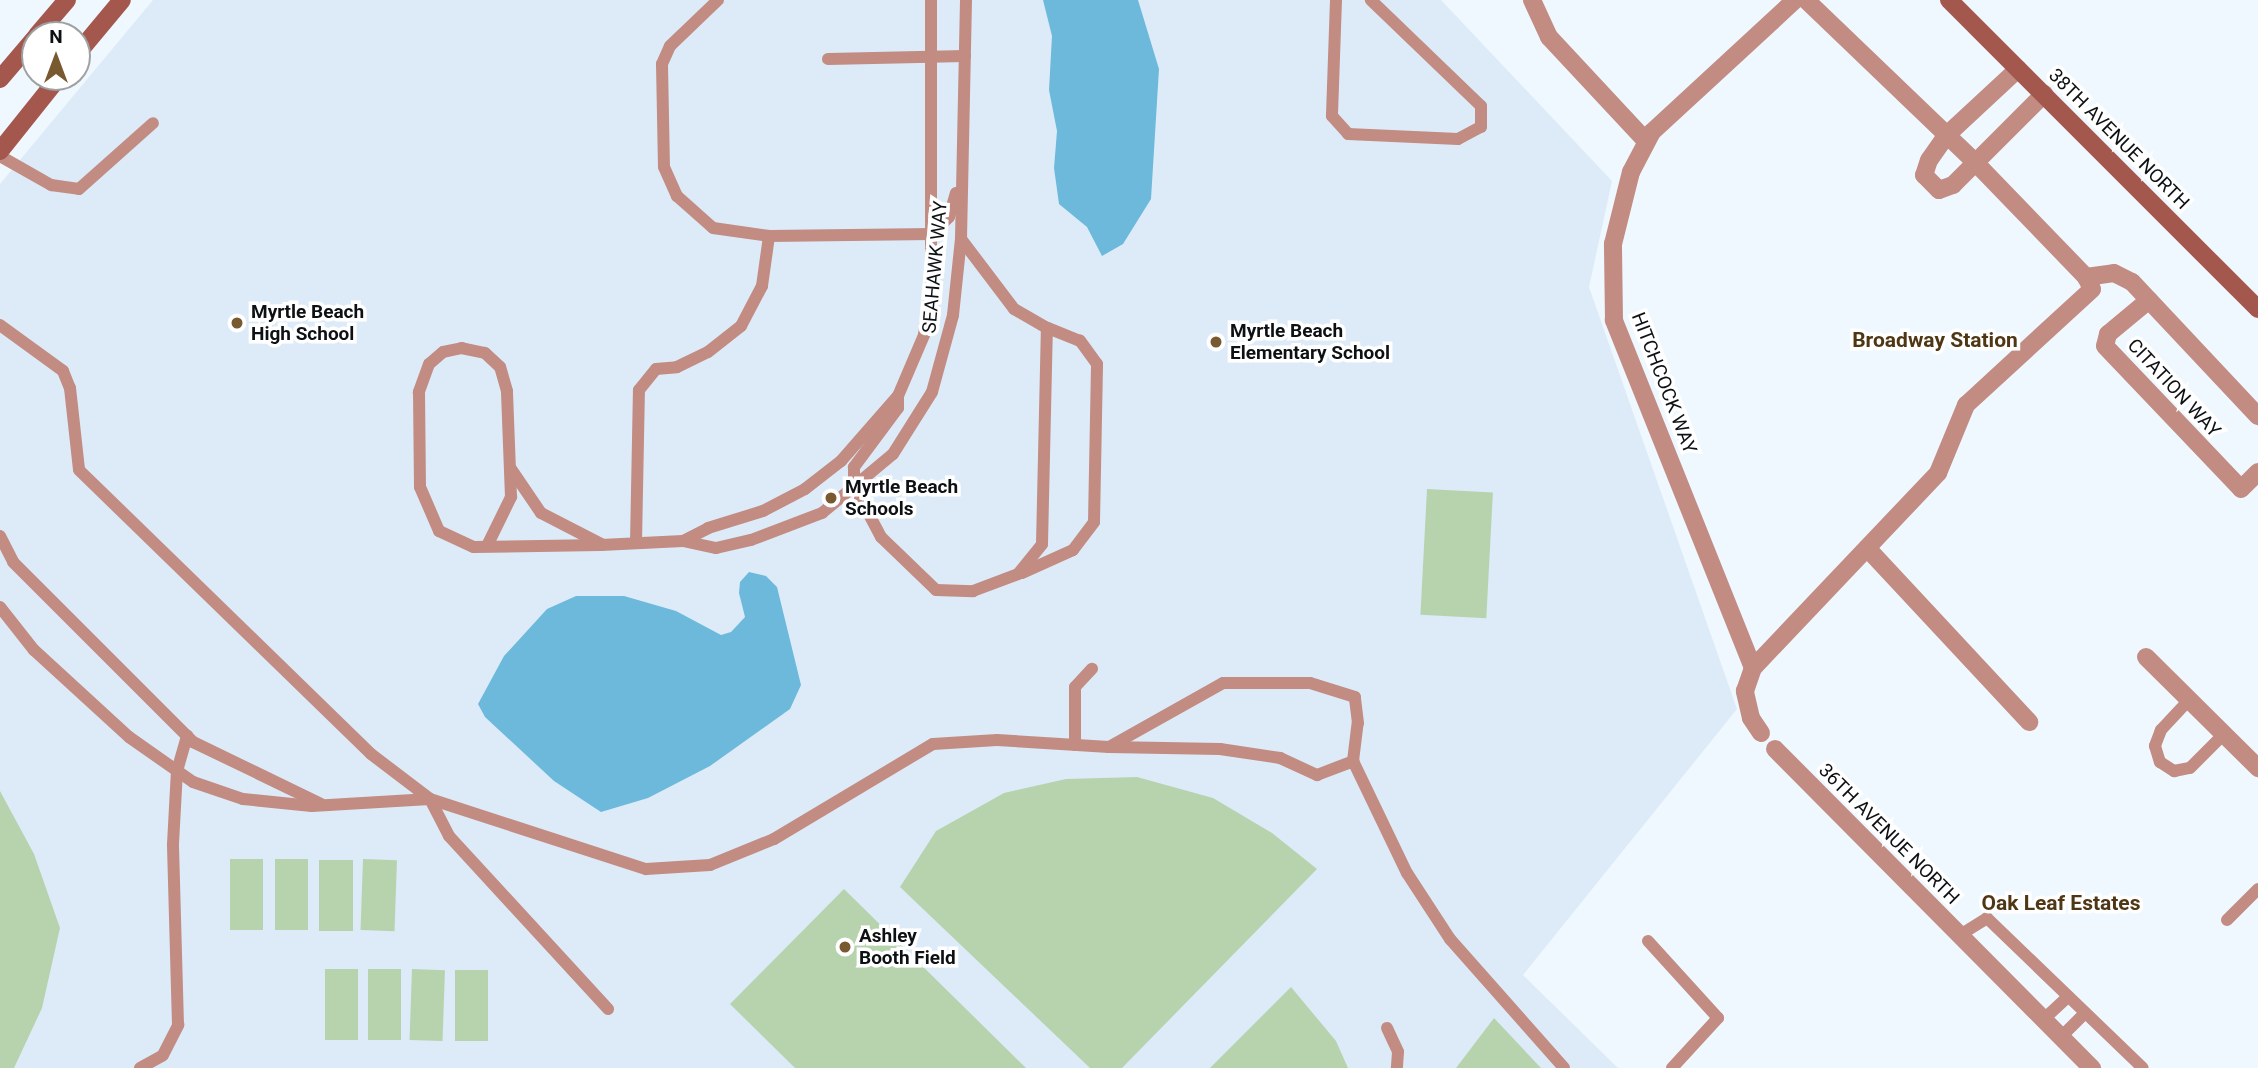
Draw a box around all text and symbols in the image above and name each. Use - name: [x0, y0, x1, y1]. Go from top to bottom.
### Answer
- north arrow: [21, 21, 91, 91]
- text: N: [49, 25, 63, 48]
- street label: 38TH AVENUE NORTH: [2044, 64, 2194, 214]
- street label: SEAHAWK WAY: [918, 200, 952, 334]
- place label: Myrtle Beach High School: [251, 301, 364, 345]
- street label: HITCHCOCK WAY: [1627, 309, 1701, 457]
- marker: Myrtle Beach High School: [229, 315, 245, 331]
- place label: Myrtle Beach Elementary School: [1230, 320, 1390, 364]
- district label: Broadway Station: [1852, 327, 2018, 353]
- marker: Myrtle Beach Elementary School: [1208, 334, 1224, 350]
- street label: CITATION WAY: [2123, 334, 2225, 442]
- place label: Myrtle Beach Schools: [845, 476, 958, 520]
- marker: Myrtle Beach Schools: [823, 490, 839, 506]
- street label: 36TH AVENUE NORTH: [1814, 759, 1964, 909]
- district label: Oak Leaf Estates: [1981, 890, 2141, 916]
- place label: Ashley Booth Field: [859, 925, 956, 969]
- marker: Ashley Booth Field: [837, 939, 853, 955]

